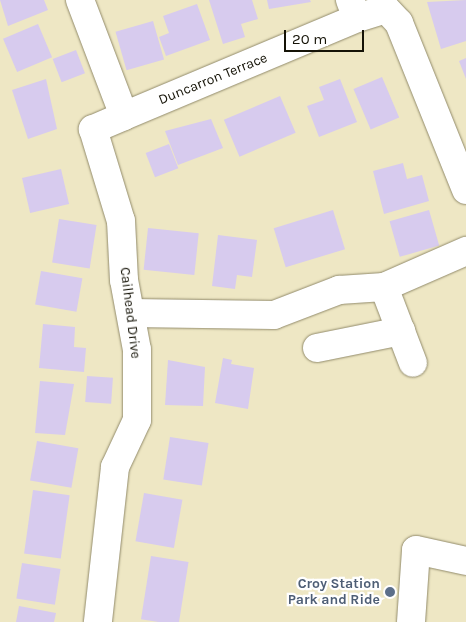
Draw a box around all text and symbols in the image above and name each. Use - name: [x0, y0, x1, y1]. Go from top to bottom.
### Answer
- scale bar: [286, 20, 366, 52]
- text: 20 m: [292, 30, 327, 48]
- street label: Duncarron Terrace: [156, 49, 270, 109]
- street label: Cailhead Drive: [116, 266, 144, 360]
- place label: Croy Station Park and Ride: [288, 576, 380, 608]
- marker: Croy Station Park and Ride: [384, 586, 396, 598]

